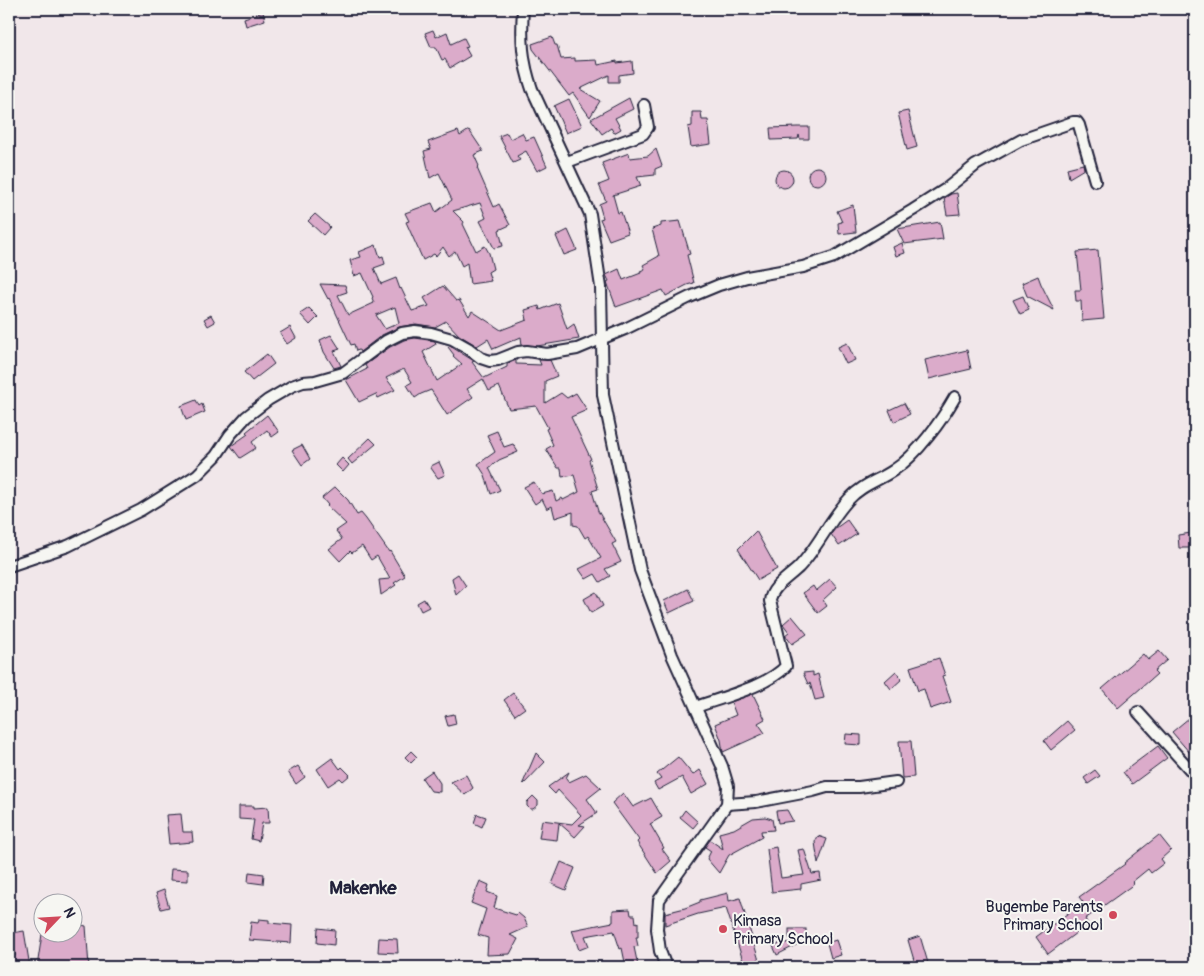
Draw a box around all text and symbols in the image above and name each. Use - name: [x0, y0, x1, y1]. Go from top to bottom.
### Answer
- district label: Makenke: [329, 876, 397, 900]
- north arrow: [32, 894, 82, 944]
- place label: Bugembe Parents Primary School: [986, 897, 1103, 935]
- text: N: [60, 905, 79, 921]
- marker: Bugembe Parents Primary School: [1107, 909, 1119, 921]
- place label: Kimasa Primary School: [733, 911, 833, 949]
- marker: Kimasa Primary School: [717, 923, 729, 935]

